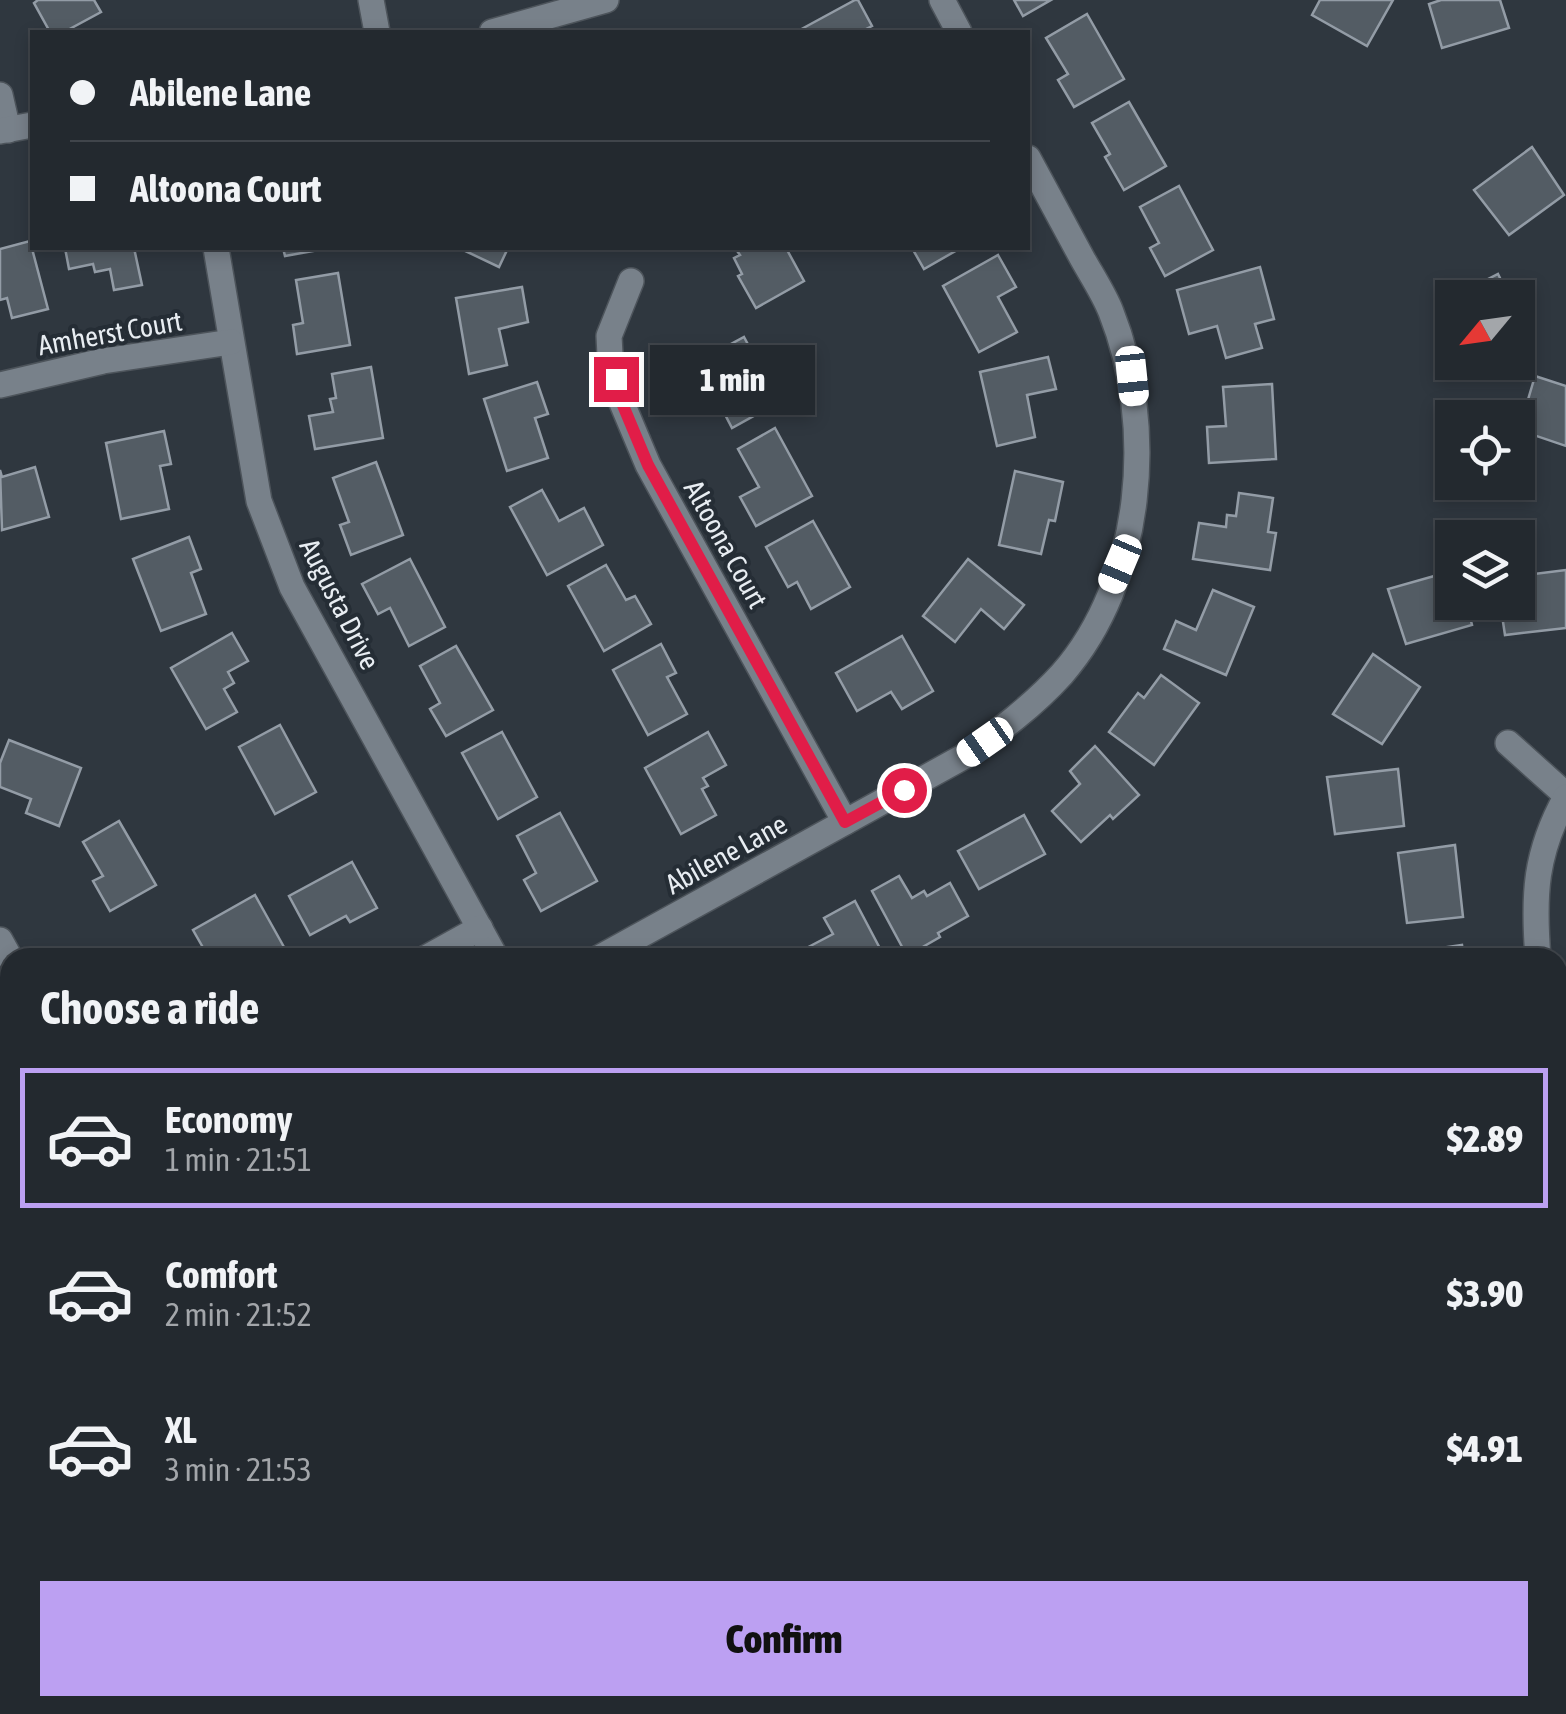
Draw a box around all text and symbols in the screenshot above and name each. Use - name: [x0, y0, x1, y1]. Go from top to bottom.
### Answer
- text: Abilene Lane: [130, 71, 311, 114]
- text: Altoona Court: [130, 167, 321, 210]
- north arrow: [1435, 280, 1535, 380]
- map controls: [1435, 280, 1535, 620]
- street label: Amherst Court: [36, 305, 184, 361]
- callout: 1 min: [651, 344, 816, 414]
- car: [1114, 345, 1150, 407]
- route end: [594, 357, 639, 402]
- text: 1 min: [700, 361, 765, 398]
- button: locate: [1435, 400, 1535, 500]
- street label: Altoona Court: [678, 475, 774, 613]
- button: layers: [1435, 520, 1535, 620]
- car: [1094, 531, 1146, 597]
- street label: Augusta Drive: [294, 533, 386, 675]
- car: [952, 713, 1018, 771]
- route start: [882, 768, 927, 813]
- street label: Abilene Lane: [660, 808, 792, 900]
- text: Choose a ride: [40, 982, 259, 1034]
- icon: car: [45, 1093, 135, 1183]
- text: Economy: [165, 1098, 292, 1141]
- text: $2.89: [1447, 1117, 1523, 1160]
- text: 1 min · 21:51: [165, 1141, 312, 1178]
- icon: car: [45, 1248, 135, 1338]
- text: Comfort: [165, 1253, 277, 1296]
- text: $3.90: [1447, 1272, 1523, 1315]
- text: 2 min · 21:52: [165, 1296, 312, 1333]
- icon: car: [45, 1403, 135, 1493]
- text: XL: [165, 1408, 197, 1451]
- text: $4.91: [1447, 1427, 1523, 1470]
- text: 3 min · 21:53: [165, 1451, 312, 1488]
- button: Confirm: [40, 1581, 1528, 1696]

